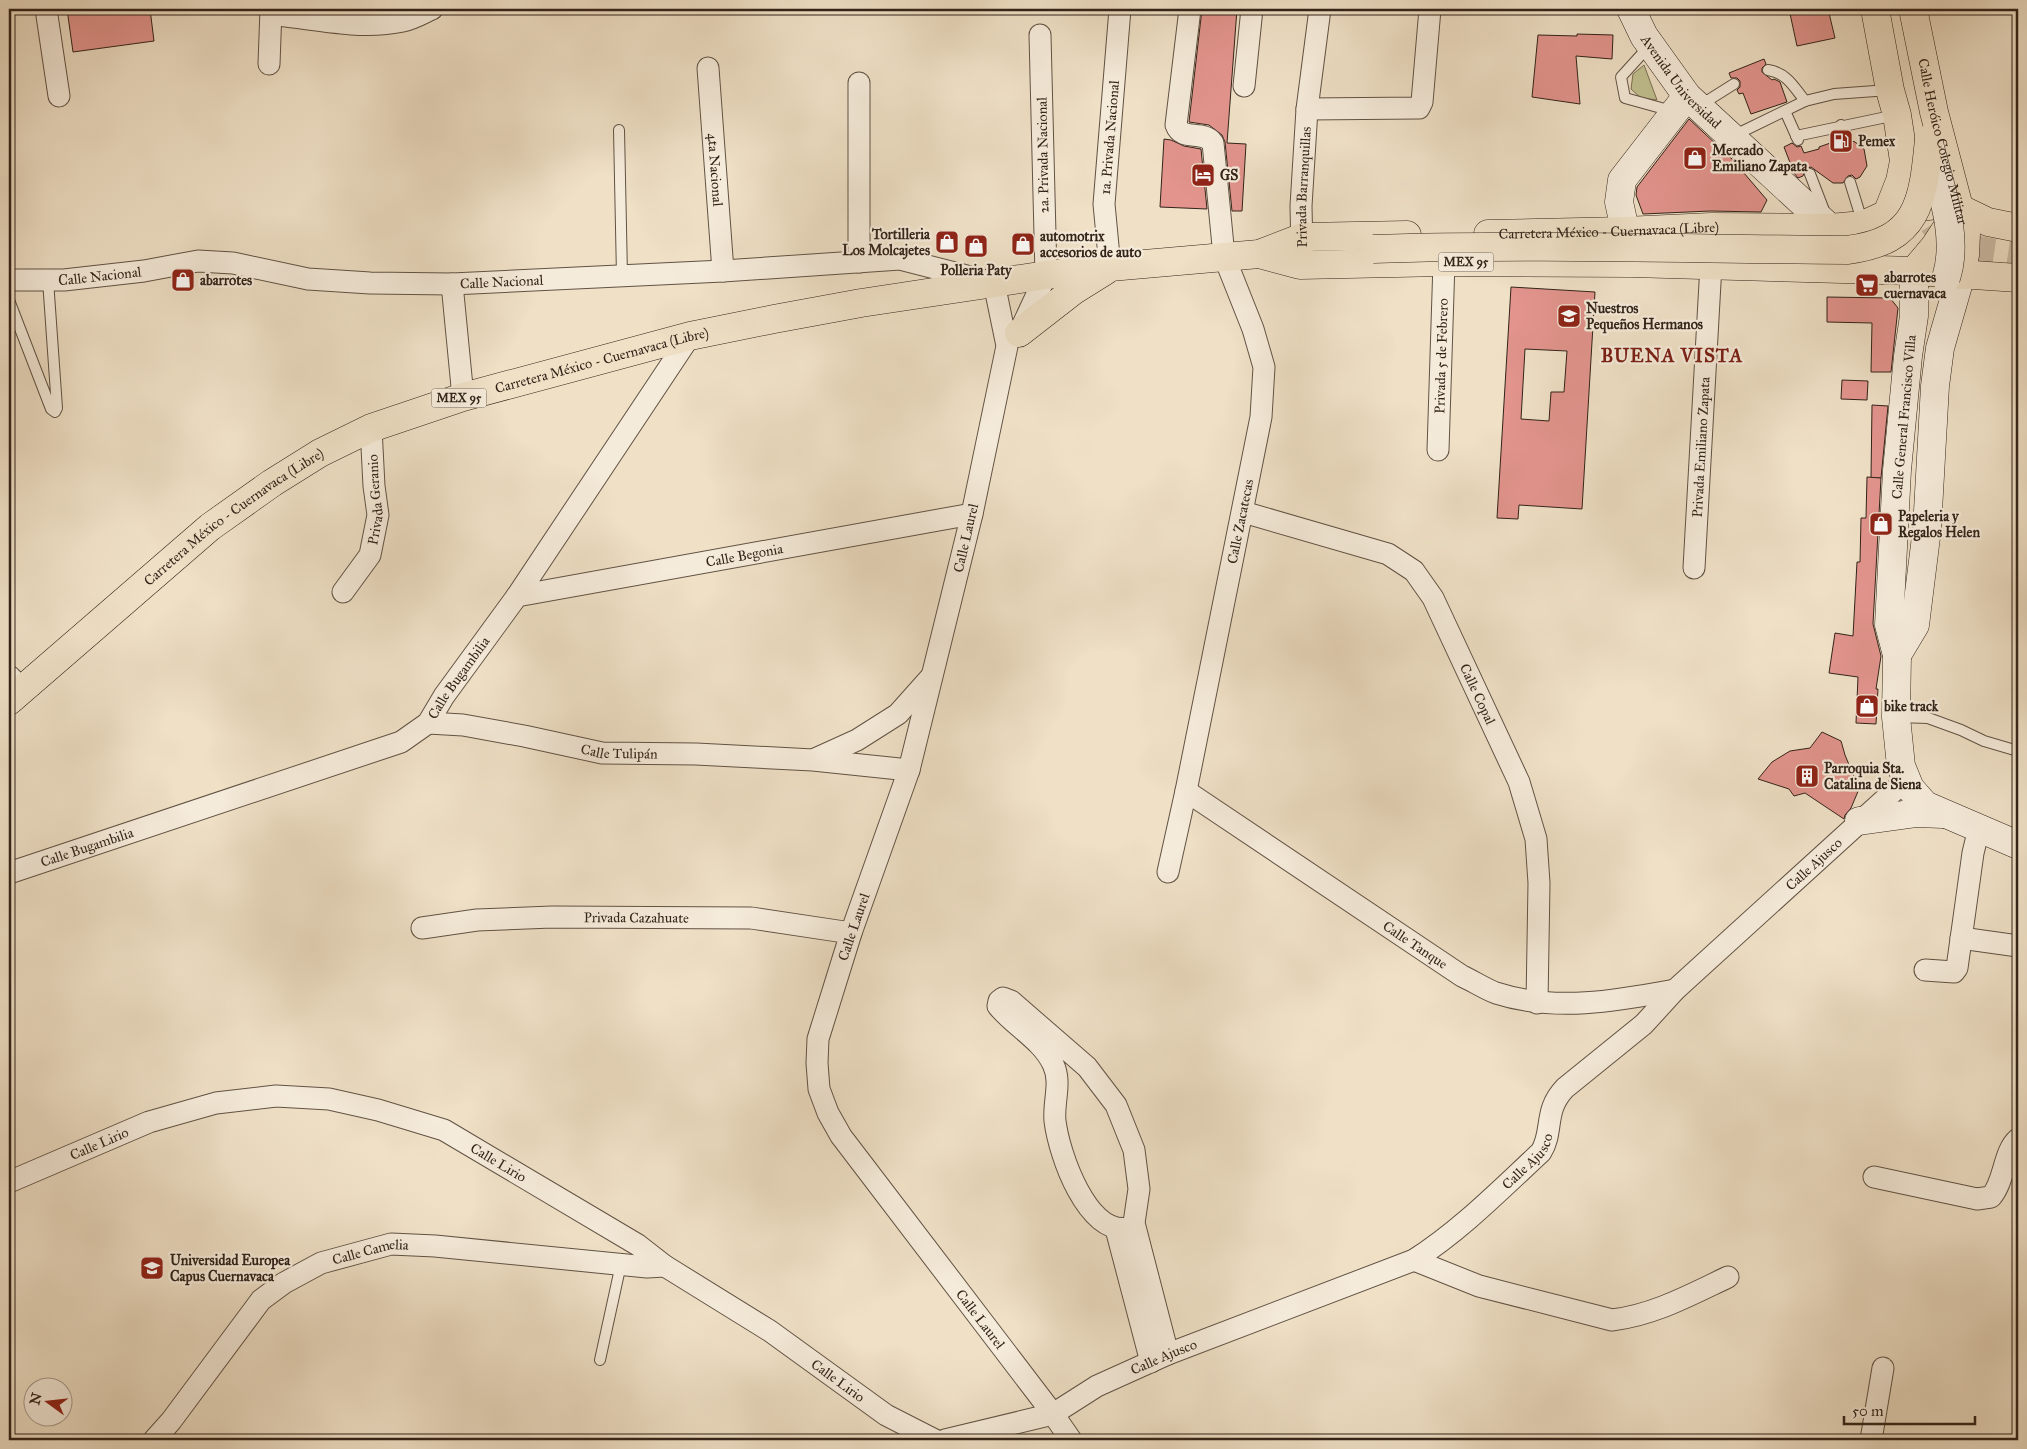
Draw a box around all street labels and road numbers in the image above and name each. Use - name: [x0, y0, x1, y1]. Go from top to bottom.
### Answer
- street label: Avenida Universidad: [1637, 31, 1725, 132]
- street label: Calle Heróico Colegio Militar: [1915, 57, 1972, 227]
- street label: 1a. Privada Nacional: [1096, 79, 1123, 195]
- street label: 2a. Privada Nacional: [1033, 97, 1053, 213]
- street label: Privada Barranquillas: [1292, 126, 1314, 248]
- street label: 4ta Nacional: [704, 133, 727, 207]
- street label: Carretera México - Cuernavaca (Libre): [1499, 218, 1719, 242]
- road number: MEX 95: [1438, 252, 1494, 272]
- street label: Calle Nacional: [58, 263, 142, 289]
- street label: Calle Nacional: [460, 271, 544, 292]
- street label: Privada 5 de Febrero: [1431, 298, 1451, 414]
- street label: Carretera México - Cuernavaca (Libre): [493, 324, 710, 397]
- street label: Calle General Francisco Villa: [1888, 334, 1920, 500]
- street label: Privada Emiliano Zapata: [1688, 376, 1713, 518]
- road number: MEX 95: [432, 388, 486, 408]
- street label: Carretera México - Cuernavaca (Libre): [140, 444, 327, 589]
- street label: Privada Geranio: [364, 454, 387, 546]
- street label: Calle Zacatecas: [1223, 477, 1257, 565]
- street label: Calle Laurel: [950, 502, 982, 574]
- street label: Calle Begonia: [704, 540, 784, 570]
- street label: Calle Bugambilia: [424, 633, 493, 722]
- street label: Calle Copal: [1456, 661, 1499, 727]
- street label: Calle Tulipán: [579, 740, 658, 762]
- street label: Calle Bugambilia: [38, 824, 136, 870]
- street label: Calle Ajusco: [1782, 834, 1845, 894]
- street label: Calle Laurel: [835, 891, 874, 963]
- street label: Privada Cazahuate: [584, 909, 689, 926]
- street label: Calle Tanque: [1380, 917, 1451, 972]
- street label: Calle Lirio: [67, 1123, 131, 1163]
- street label: Calle Ajusco: [1498, 1132, 1556, 1193]
- street label: Calle Lirio: [467, 1139, 530, 1185]
- street label: Calle Camelia: [330, 1235, 409, 1268]
- street label: Calle Laurel: [952, 1286, 1009, 1352]
- street label: Calle Ajusco: [1128, 1335, 1199, 1378]
- street label: Calle Lirio: [808, 1355, 868, 1405]

